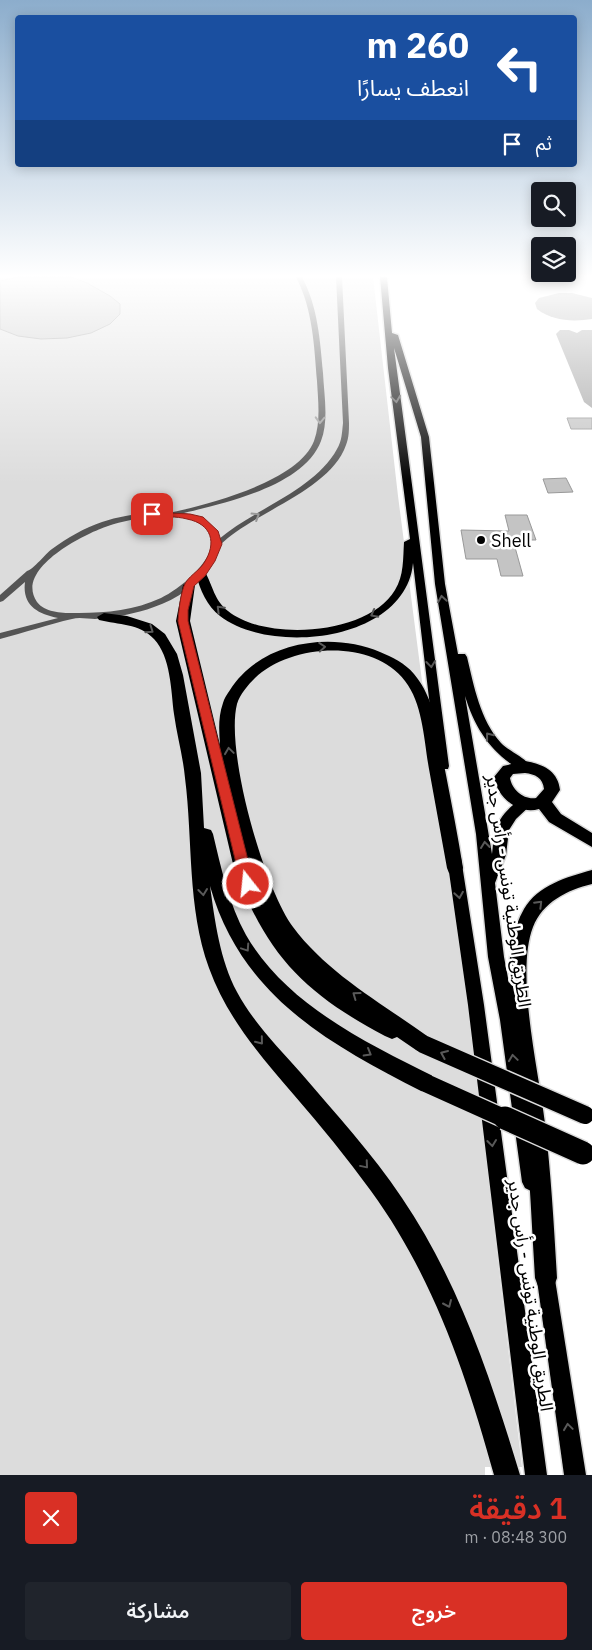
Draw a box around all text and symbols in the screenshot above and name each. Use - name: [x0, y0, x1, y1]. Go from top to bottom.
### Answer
- text: 260 m: [366, 22, 469, 68]
- icon: left: [487, 35, 552, 100]
- text: انعطف يسارًا: [357, 73, 469, 102]
- icon: arrive: [498, 130, 526, 158]
- text: ثم: [536, 131, 552, 155]
- map controls: [531, 182, 576, 282]
- button: search: [531, 182, 576, 227]
- button: layers: [531, 237, 576, 282]
- one-way arrow: [390, 395, 401, 403]
- one-way arrow: [315, 417, 325, 425]
- pin: [131, 493, 173, 535]
- icon: arrive: [138, 500, 166, 528]
- one-way arrow: [251, 512, 260, 522]
- place label: Shell: [491, 529, 531, 552]
- marker: Shell: [475, 534, 487, 546]
- one-way arrow: [438, 595, 448, 603]
- one-way arrow: [217, 606, 226, 615]
- one-way arrow: [370, 608, 379, 618]
- one-way arrow: [144, 624, 154, 633]
- one-way arrow: [318, 641, 326, 652]
- one-way arrow: [425, 661, 436, 669]
- one-way arrow: [486, 732, 495, 741]
- one-way arrow: [224, 747, 235, 755]
- street label: الطريق الوطنية تونس - رأس جدير: [481, 772, 537, 1009]
- one-way arrow: [480, 841, 491, 849]
- position arrow: [221, 857, 273, 909]
- one-way arrow: [197, 888, 208, 896]
- one-way arrow: [453, 891, 464, 899]
- one-way arrow: [534, 901, 543, 910]
- one-way arrow: [240, 942, 249, 952]
- one-way arrow: [353, 992, 362, 1000]
- one-way arrow: [255, 1035, 264, 1044]
- one-way arrow: [362, 1047, 371, 1057]
- one-way arrow: [440, 1049, 449, 1060]
- one-way arrow: [508, 1054, 519, 1062]
- one-way arrow: [486, 1139, 497, 1147]
- one-way arrow: [359, 1159, 367, 1168]
- street label: الطريق الوطنية تونس - رأس جدير: [503, 1176, 559, 1413]
- one-way arrow: [442, 1299, 453, 1308]
- one-way arrow: [563, 1422, 573, 1431]
- text: 1 دقيقة: [469, 1488, 567, 1527]
- button: close: [25, 1492, 77, 1544]
- text: 300 m · 08:48: [465, 1527, 567, 1547]
- button: مشاركة: [25, 1582, 291, 1640]
- button: خروج: [301, 1582, 567, 1640]

